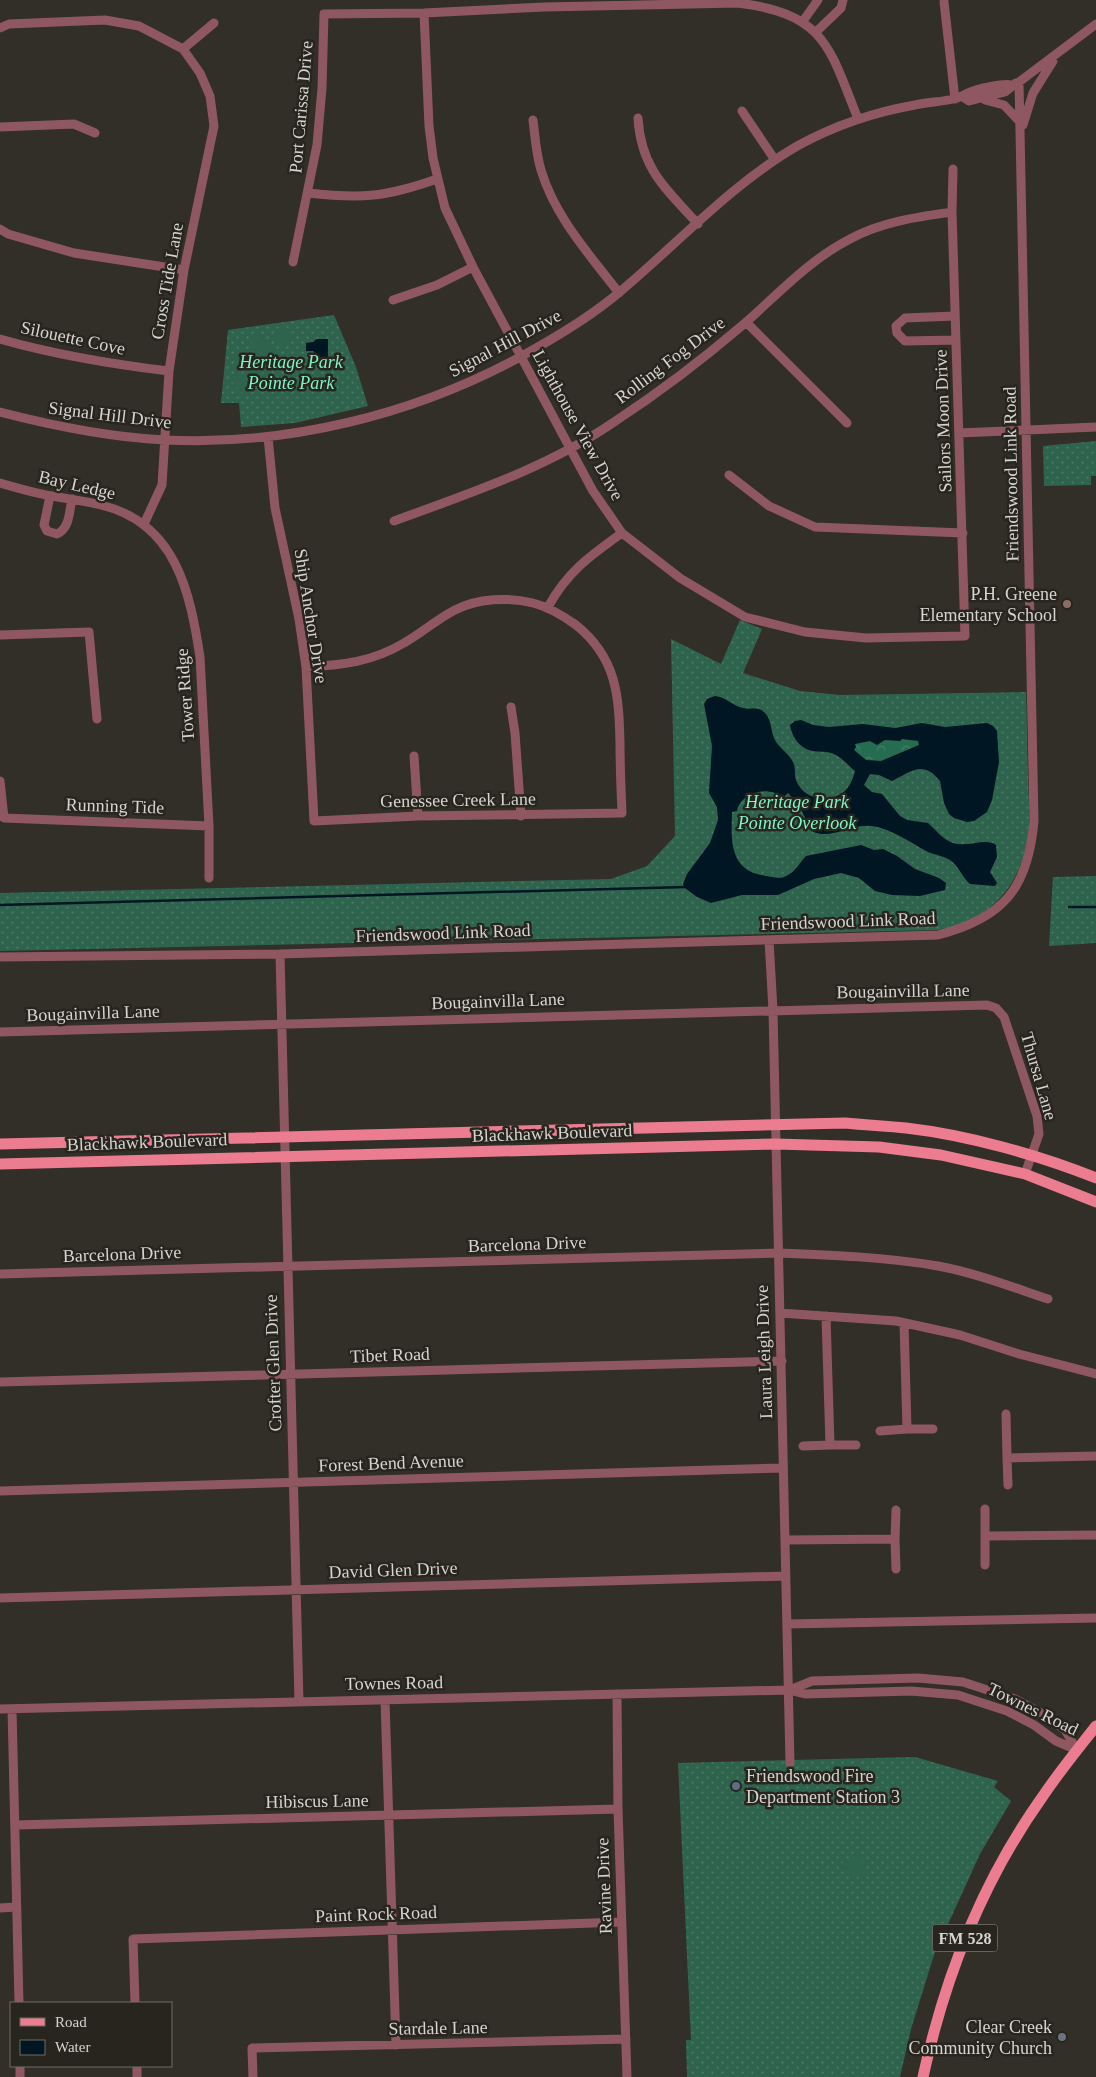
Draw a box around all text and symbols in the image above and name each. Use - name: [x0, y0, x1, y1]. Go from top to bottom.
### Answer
- street label: Port Carissa Drive: [285, 40, 317, 174]
- street label: Cross Tide Lane: [147, 221, 187, 341]
- street label: Signal Hill Drive: [446, 305, 564, 381]
- street label: Rolling Fog Drive: [611, 312, 729, 408]
- street label: Silouette Cove: [19, 317, 127, 359]
- street label: Lighthouse View Drive: [528, 346, 628, 504]
- street label: Sailors Moon Drive: [931, 349, 955, 493]
- park label: Heritage Park Pointe Park: [238, 352, 344, 393]
- street label: Friendswood Link Road: [999, 386, 1023, 562]
- street label: Signal Hill Drive: [47, 398, 173, 432]
- street label: Bay Ledge: [37, 466, 117, 504]
- street label: Ship Anchor Drive: [290, 547, 332, 685]
- place label: P.H. Greene Elementary School: [920, 584, 1057, 625]
- marker: P.H. Greene Elementary School: [1061, 598, 1073, 610]
- street label: Tower Ridge: [172, 648, 198, 742]
- street label: Genessee Creek Lane: [380, 789, 536, 811]
- park label: Heritage Park Pointe Overlook: [737, 792, 857, 833]
- street label: Running Tide: [65, 794, 165, 818]
- street label: Friendswood Link Road: [760, 908, 936, 934]
- street label: Friendswood Link Road: [355, 920, 531, 946]
- street label: Bougainvilla Lane: [836, 980, 970, 1002]
- street label: Bougainvilla Lane: [431, 989, 565, 1013]
- street label: Bougainvilla Lane: [26, 1001, 160, 1025]
- street label: Thursa Lane: [1017, 1030, 1061, 1122]
- street label: Blackhawk Boulevard: [471, 1120, 633, 1146]
- street label: Blackhawk Boulevard: [66, 1129, 228, 1155]
- street label: Barcelona Drive: [467, 1232, 587, 1256]
- street label: Barcelona Drive: [62, 1242, 182, 1266]
- street label: Laura Leigh Drive: [752, 1285, 776, 1419]
- street label: Crofter Glen Drive: [261, 1294, 285, 1432]
- street label: Tibet Road: [350, 1344, 430, 1366]
- street label: Forest Bend Avenue: [318, 1450, 464, 1476]
- street label: David Glen Drive: [328, 1558, 458, 1582]
- street label: Townes Road: [345, 1672, 443, 1694]
- street label: Townes Road: [984, 1678, 1082, 1740]
- place label: Friendswood Fire Department Station 3: [746, 1766, 900, 1807]
- marker: Friendswood Fire Department Station 3: [730, 1780, 742, 1792]
- street label: Hibiscus Lane: [265, 1790, 369, 1812]
- street label: Ravine Drive: [592, 1837, 616, 1935]
- street label: Paint Rock Road: [315, 1902, 437, 1926]
- road number: FM 528: [932, 1925, 998, 1952]
- legend: [10, 2002, 172, 2067]
- text: Road: [55, 2014, 87, 2030]
- street label: Stardale Lane: [388, 2017, 488, 2039]
- place label: Clear Creek Community Church: [909, 2017, 1052, 2058]
- marker: Clear Creek Community Church: [1056, 2031, 1068, 2043]
- text: Water: [55, 2039, 90, 2055]

